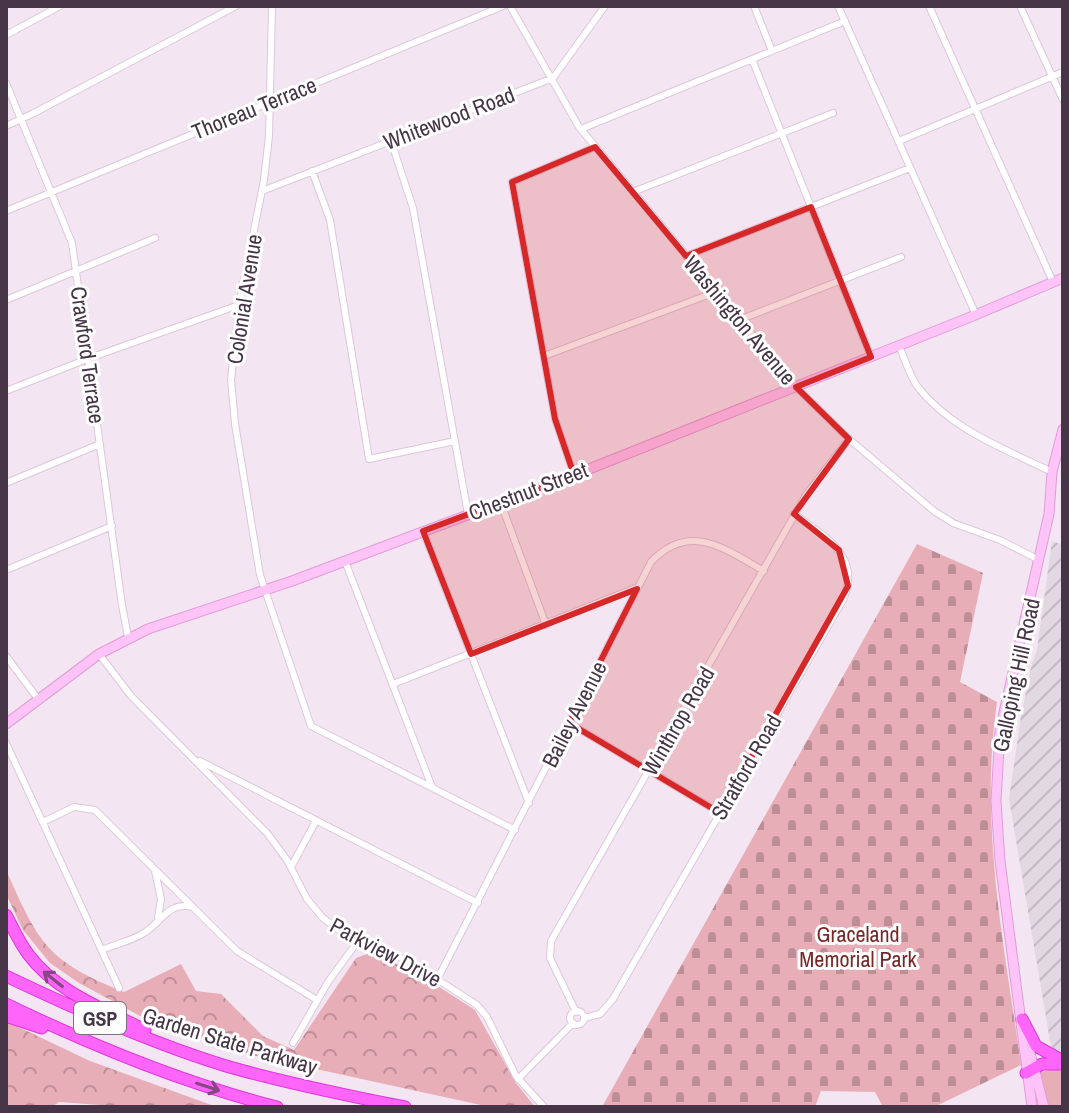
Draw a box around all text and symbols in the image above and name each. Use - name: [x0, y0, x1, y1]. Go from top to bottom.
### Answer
- street label: Thoreau Terrace: [187, 69, 321, 147]
- street label: Whitewood Road: [379, 79, 519, 157]
- street label: Colonial Avenue: [219, 232, 269, 366]
- street label: Washington Avenue: [677, 249, 803, 391]
- street label: Crawford Terrace: [64, 285, 112, 425]
- street label: Chestnut Street: [464, 455, 592, 527]
- street label: Galloping Hill Road: [985, 595, 1047, 755]
- street label: Bailey Avenue: [535, 656, 613, 772]
- street label: Winthrop Road: [635, 661, 721, 781]
- street label: Stratford Road: [704, 709, 788, 825]
- street label: Parkview Drive: [325, 910, 447, 994]
- park label: Graceland Memorial Park: [799, 919, 918, 974]
- one-way arrow: [43, 970, 64, 987]
- street label: Garden State Parkway: [139, 1000, 321, 1082]
- road number: GSP: [74, 1002, 126, 1034]
- one-way arrow: [195, 1081, 220, 1096]

